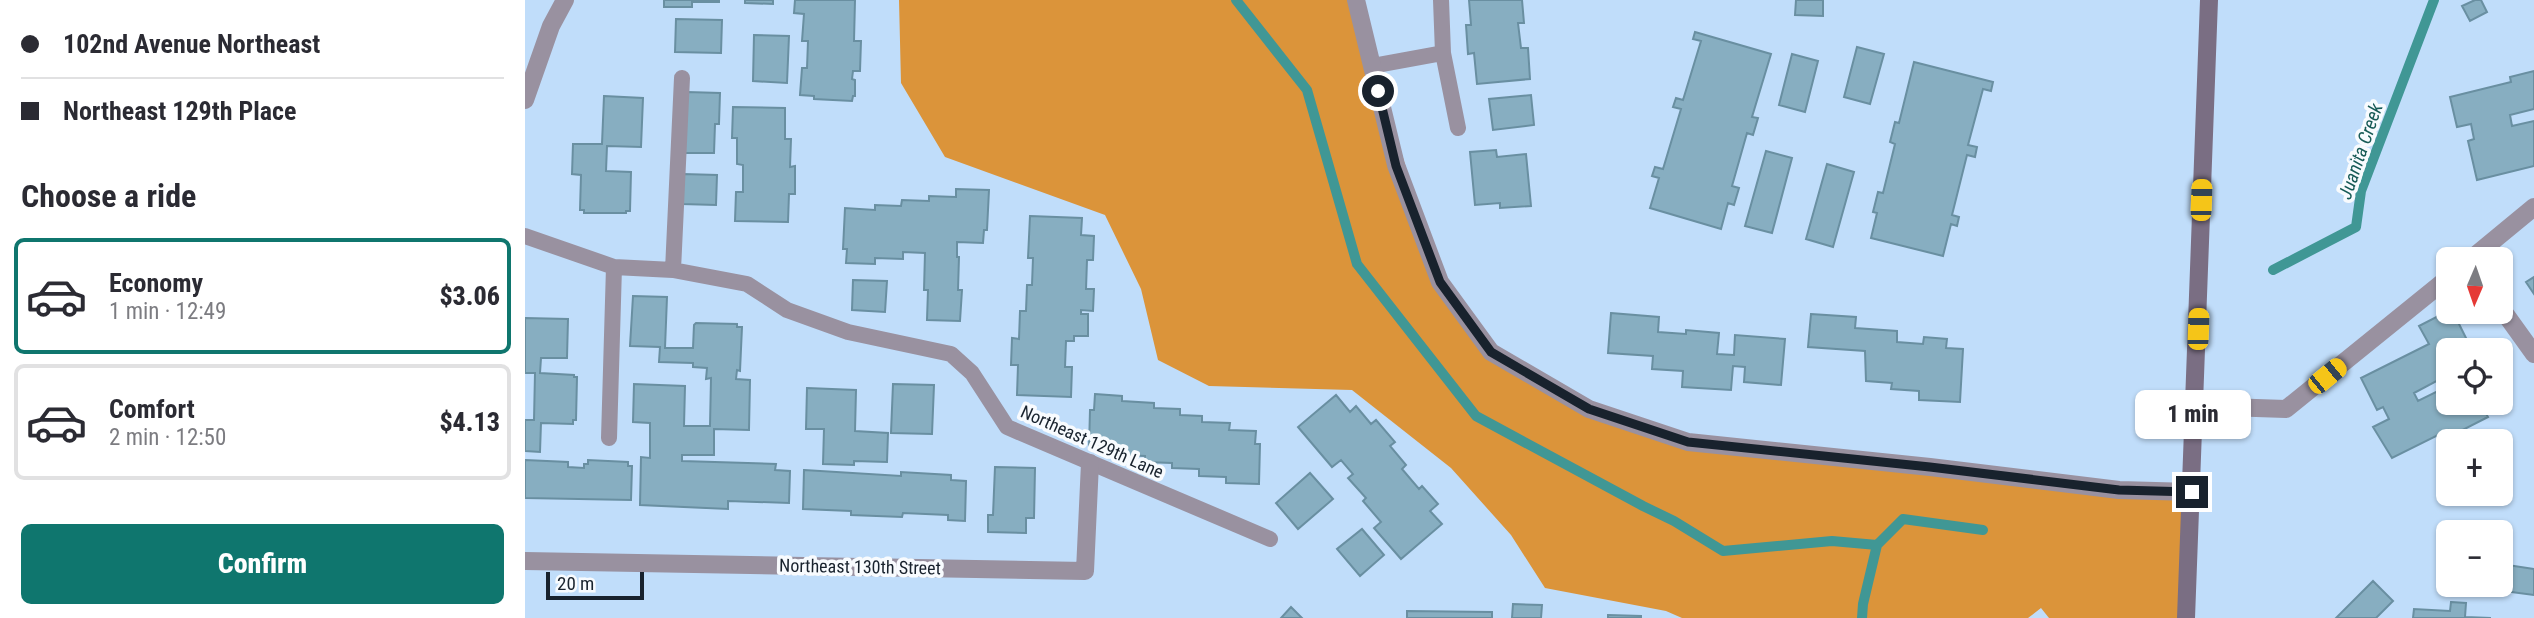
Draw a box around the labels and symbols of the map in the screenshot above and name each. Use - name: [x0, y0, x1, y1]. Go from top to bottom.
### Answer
- route start: [1362, 75, 1394, 107]
- water label: Juanita Creek: [2333, 100, 2388, 202]
- car: [2190, 179, 2213, 221]
- north arrow: [2436, 247, 2513, 324]
- car: [2187, 308, 2210, 350]
- car: [2305, 355, 2350, 397]
- callout: 1 min: [2134, 391, 2250, 440]
- street label: Northeast 129th Lane: [1018, 401, 1167, 482]
- route end: [2176, 476, 2208, 508]
- street label: Northeast 130th Street: [779, 555, 941, 578]
- scale bar: [546, 569, 644, 601]

